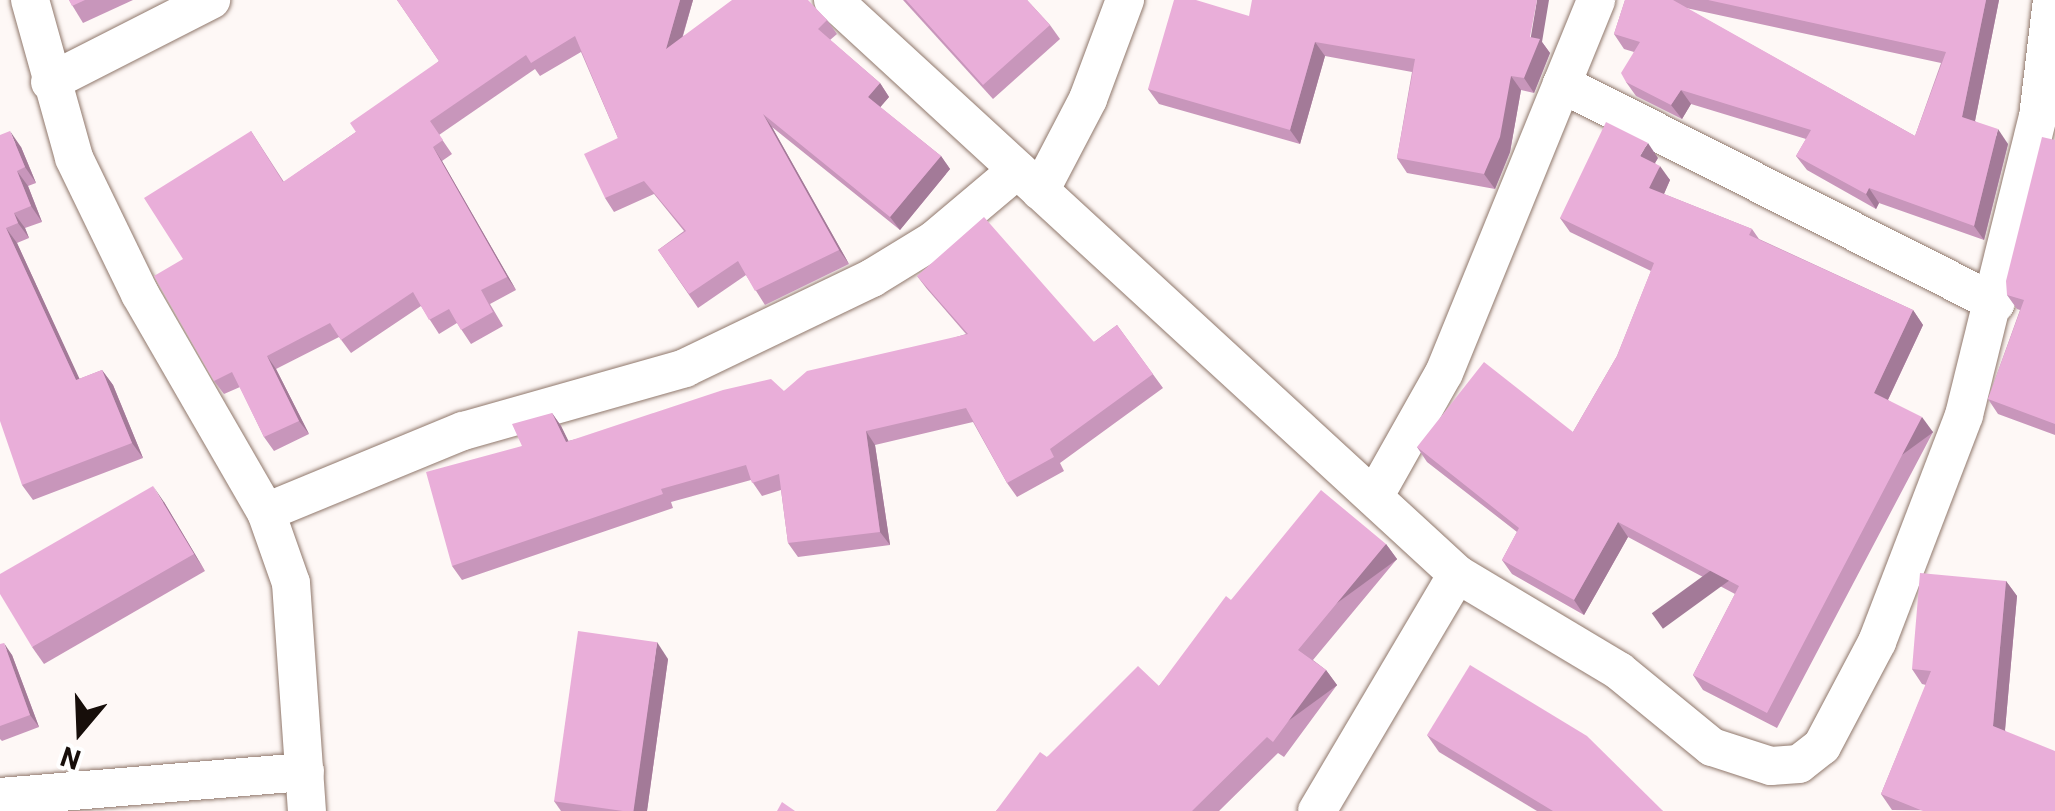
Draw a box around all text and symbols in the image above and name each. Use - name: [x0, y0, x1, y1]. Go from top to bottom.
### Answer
- north arrow: [30, 681, 130, 781]
- text: N: [56, 740, 85, 778]

